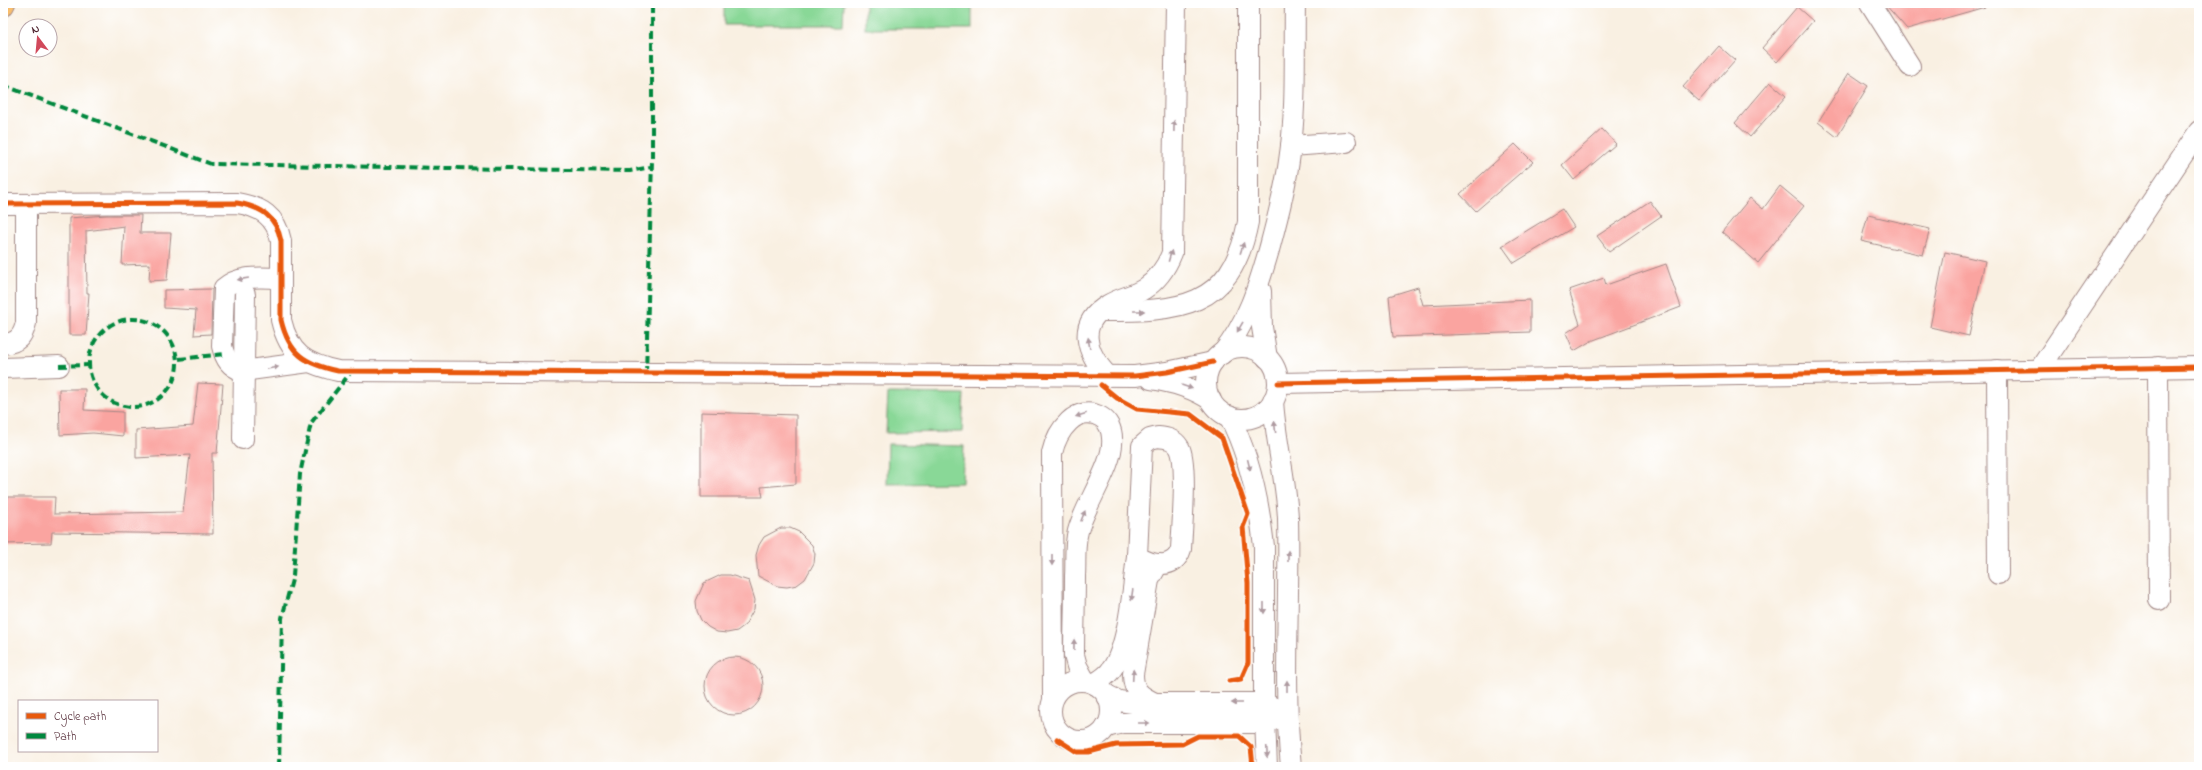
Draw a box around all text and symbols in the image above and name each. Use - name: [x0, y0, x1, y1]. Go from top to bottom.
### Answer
- north arrow: [18, 18, 58, 58]
- text: N: [30, 21, 41, 38]
- one-way arrow: [1171, 119, 1177, 132]
- one-way arrow: [1239, 241, 1245, 253]
- one-way arrow: [1167, 249, 1173, 261]
- one-way arrow: [236, 276, 249, 282]
- one-way arrow: [1133, 308, 1146, 314]
- one-way arrow: [1237, 322, 1244, 333]
- one-way arrow: [1086, 337, 1092, 350]
- one-way arrow: [267, 364, 279, 370]
- one-way arrow: [1181, 385, 1193, 391]
- one-way arrow: [1075, 412, 1087, 418]
- one-way arrow: [1272, 421, 1278, 433]
- one-way arrow: [1246, 459, 1252, 472]
- one-way arrow: [1080, 510, 1086, 521]
- one-way arrow: [1285, 549, 1291, 562]
- one-way arrow: [1049, 554, 1055, 567]
- one-way arrow: [1129, 588, 1135, 601]
- one-way arrow: [1261, 602, 1267, 615]
- one-way arrow: [1071, 638, 1077, 651]
- one-way arrow: [1130, 669, 1137, 681]
- one-way arrow: [1284, 680, 1291, 692]
- legend: [18, 700, 158, 752]
- one-way arrow: [1230, 700, 1243, 706]
- text: Cycle path: [54, 708, 106, 727]
- one-way arrow: [1138, 720, 1151, 726]
- text: Path: [54, 728, 77, 746]
- one-way arrow: [1263, 746, 1270, 758]

